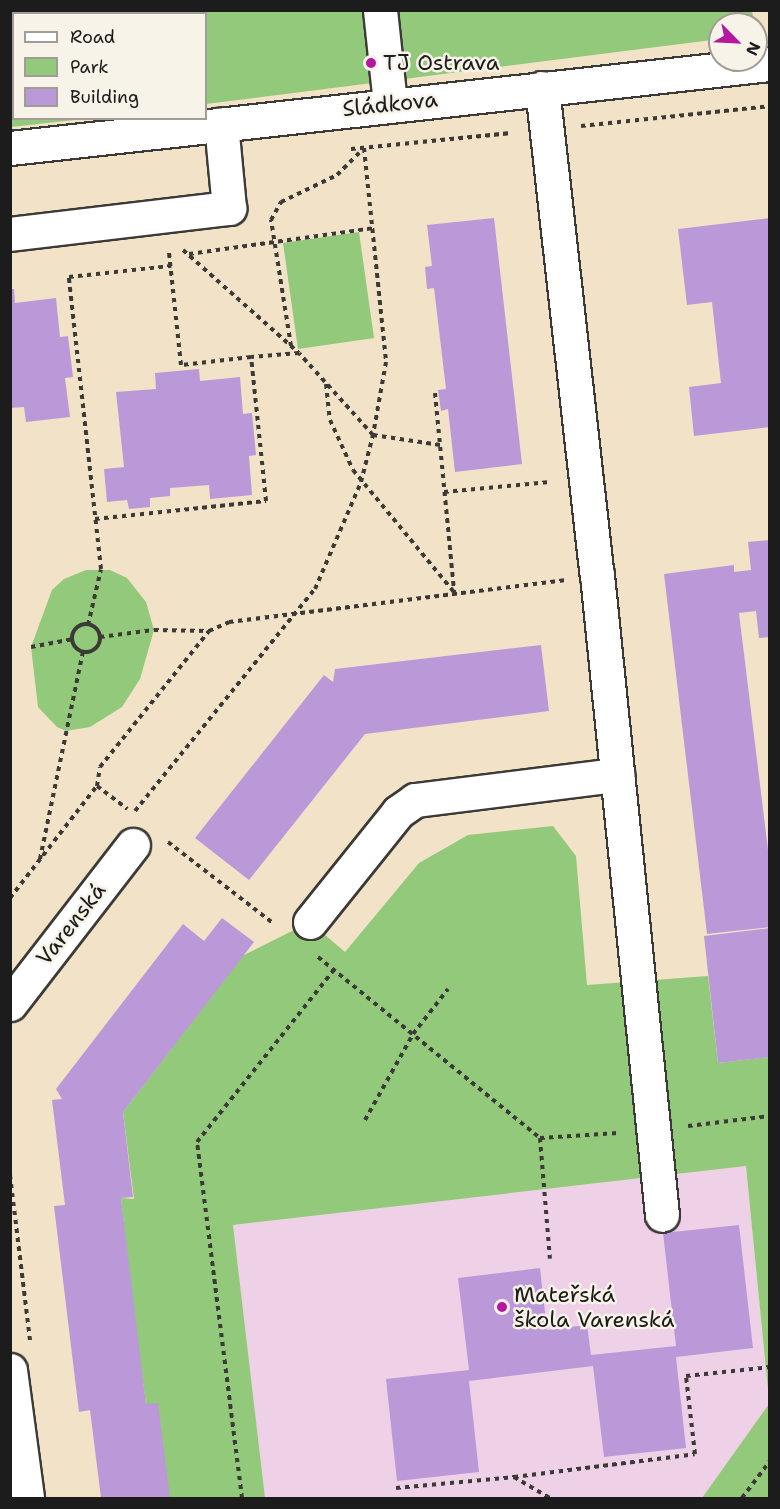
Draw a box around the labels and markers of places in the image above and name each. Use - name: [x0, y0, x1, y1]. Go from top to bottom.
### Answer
- place label: TJ Ostrava: [383, 50, 499, 76]
- marker: TJ Ostrava: [364, 56, 378, 70]
- place label: Mateřská škola Varenská: [514, 1281, 674, 1332]
- marker: Mateřská škola Varenská: [495, 1300, 509, 1314]

